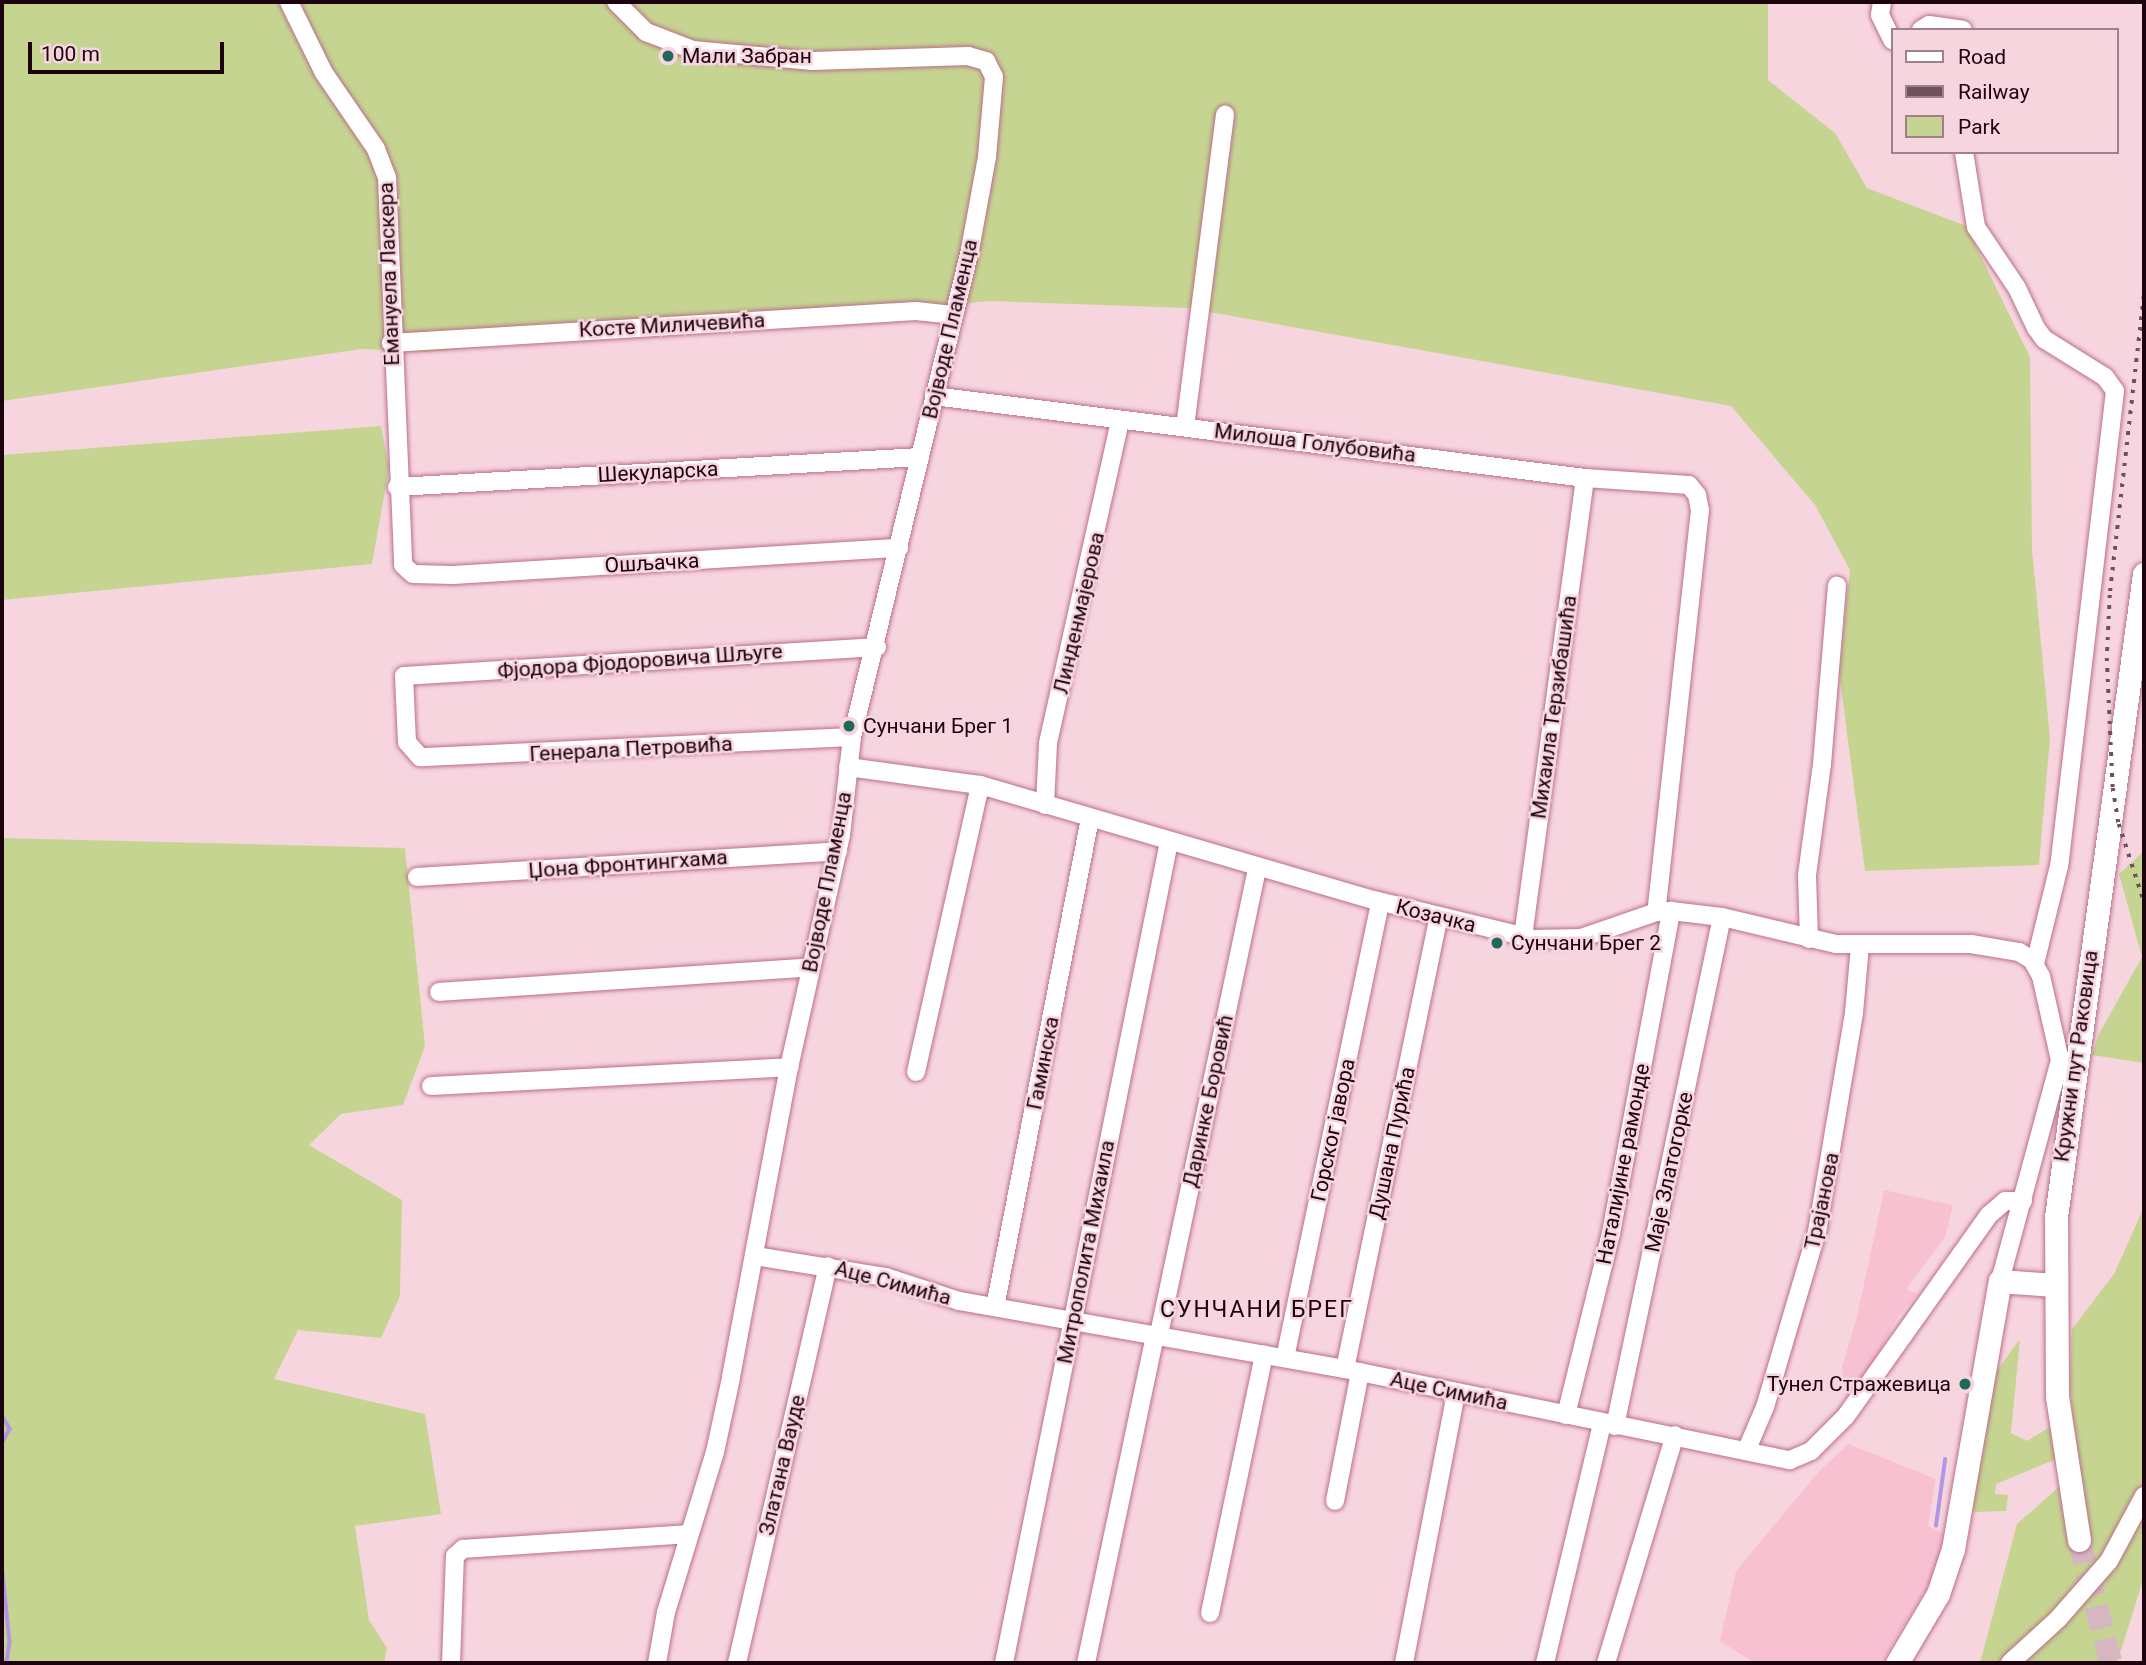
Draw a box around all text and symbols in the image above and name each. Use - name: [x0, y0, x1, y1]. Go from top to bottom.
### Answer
- scale bar: [32, 28, 228, 72]
- legend: [1890, 28, 2118, 154]
- text: 100 m: [41, 42, 100, 66]
- place label: Мали Забран: [682, 43, 812, 69]
- text: Road: [1958, 45, 2006, 69]
- marker: Мали Забран: [660, 48, 676, 64]
- text: Railway: [1958, 80, 2030, 104]
- text: Park: [1958, 115, 2000, 139]
- street label: Емануела Ласкера: [373, 182, 405, 366]
- street label: Војводе Пламенца: [917, 237, 983, 421]
- street label: Косте Миличевића: [578, 308, 766, 342]
- street label: Милоша Голубовића: [1213, 418, 1417, 468]
- street label: Шекуларска: [597, 456, 719, 488]
- street label: Линденмајерова: [1048, 530, 1110, 696]
- street label: Ошљачка: [604, 548, 700, 578]
- street label: Михаила Терзибашића: [1526, 593, 1582, 821]
- street label: Фјодора Фјодоровича Шљуге: [497, 638, 783, 684]
- place label: Сунчани Брег 1: [863, 713, 1013, 739]
- marker: Сунчани Брег 1: [841, 718, 857, 734]
- street label: Генерала Петровића: [529, 731, 733, 767]
- street label: Војводе Пламенца: [797, 789, 857, 975]
- street label: Џона Фронтингхама: [527, 844, 729, 884]
- street label: Козачка: [1393, 894, 1479, 938]
- place label: Сунчани Брег 2: [1511, 930, 1661, 956]
- marker: Сунчани Брег 2: [1489, 935, 1505, 951]
- street label: Кружни пут Раковица: [2049, 949, 2103, 1163]
- street label: Даринке Боровић: [1177, 1012, 1239, 1190]
- street label: Гаминска: [1022, 1014, 1064, 1112]
- street label: Горског јавора: [1306, 1056, 1360, 1204]
- street label: Наталијине рамонде: [1591, 1061, 1655, 1267]
- street label: Душана Пурића: [1364, 1065, 1420, 1221]
- street label: Маје Златогорке: [1640, 1089, 1698, 1255]
- street label: Митрополита Михаила: [1052, 1138, 1120, 1366]
- street label: Трајанова: [1799, 1150, 1845, 1252]
- street label: Аце Симића: [832, 1255, 954, 1311]
- district label: СУНЧАНИ БРЕГ: [1162, 1296, 1352, 1324]
- street label: Аце Симића: [1388, 1366, 1510, 1416]
- place label: Тунел Стражевица: [1767, 1371, 1951, 1397]
- marker: Тунел Стражевица: [1957, 1376, 1973, 1392]
- street label: Златана Вауде: [754, 1392, 810, 1538]

